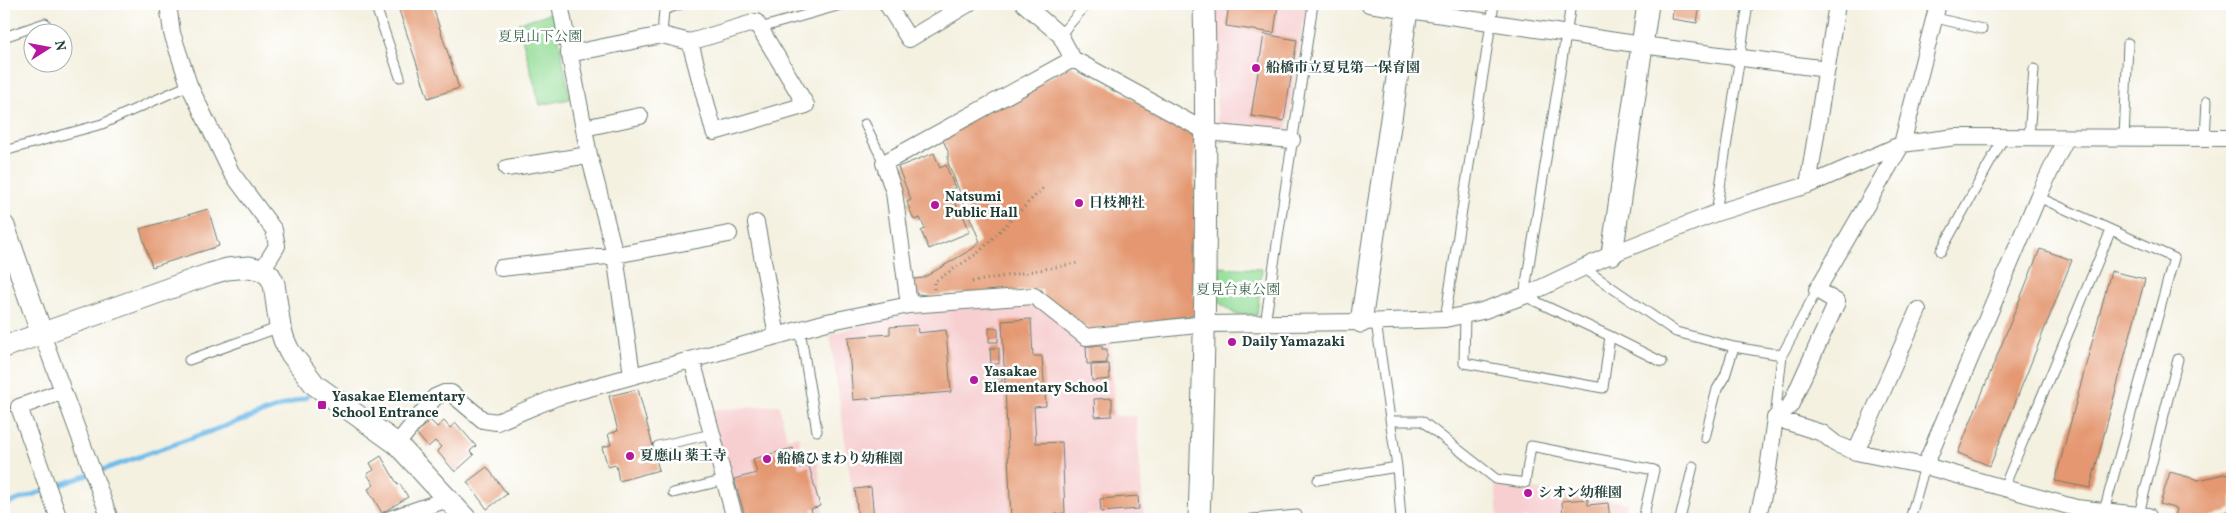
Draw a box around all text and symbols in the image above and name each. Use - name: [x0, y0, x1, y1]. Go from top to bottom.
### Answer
- north arrow: [22, 22, 72, 72]
- park label: 夏見山下公園: [498, 28, 582, 47]
- text: N: [49, 39, 70, 53]
- place label: 船橋市立夏見第一保育園: [1266, 59, 1420, 78]
- marker: 船橋市立夏見第一保育園: [1250, 62, 1262, 74]
- place label: Natsumi Public Hall: [945, 188, 1018, 223]
- place label: 日枝神社: [1089, 194, 1145, 213]
- marker: 日枝神社: [1073, 197, 1085, 209]
- marker: Natsumi Public Hall: [929, 199, 941, 211]
- park label: 夏見台東公園: [1196, 281, 1280, 300]
- place label: Daily Yamazaki: [1242, 333, 1345, 352]
- marker: Daily Yamazaki: [1226, 336, 1238, 348]
- place label: Yasakae Elementary School: [984, 363, 1108, 398]
- marker: Yasakae Elementary School: [968, 374, 980, 386]
- place label: Yasakae Elementary School Entrance: [332, 388, 466, 423]
- marker: Yasakae Elementary School Entrance: [316, 399, 328, 411]
- place label: 夏應山 薬王寺: [640, 447, 727, 466]
- marker: 夏應山 薬王寺: [624, 450, 636, 462]
- place label: 船橋ひまわり幼稚園: [777, 450, 903, 469]
- marker: 船橋ひまわり幼稚園: [761, 453, 773, 465]
- place label: シオン幼稚園: [1538, 484, 1622, 503]
- marker: シオン幼稚園: [1522, 487, 1534, 499]

